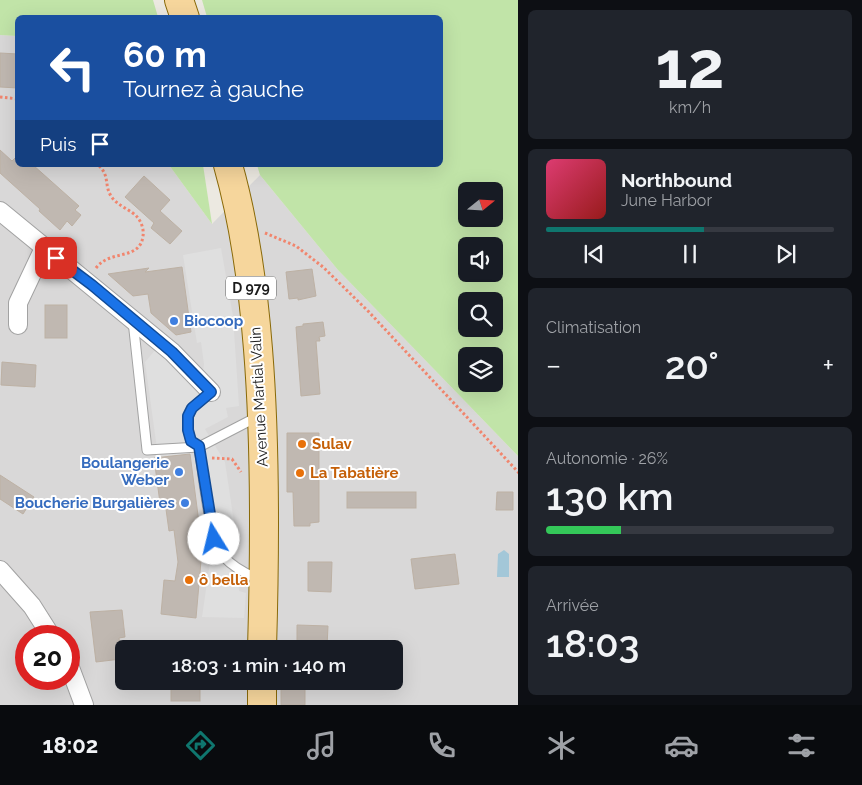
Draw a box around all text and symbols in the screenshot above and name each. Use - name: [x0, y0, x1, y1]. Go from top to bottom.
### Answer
- text: 12: [656, 27, 724, 103]
- text: 60 m: [123, 34, 207, 75]
- icon: left: [40, 35, 105, 100]
- text: Tournez à gauche: [123, 76, 304, 102]
- text: km/h: [669, 98, 711, 117]
- icon: arrive: [86, 130, 114, 158]
- text: Puis: [40, 133, 76, 155]
- text: Northbound: [621, 169, 732, 191]
- north arrow: [458, 182, 502, 228]
- map controls: [458, 182, 503, 392]
- text: June Harbor: [621, 191, 712, 210]
- pin: [35, 237, 77, 279]
- button: sound: [458, 237, 503, 282]
- icon: previous: [580, 240, 608, 268]
- icon: pause: [676, 240, 704, 268]
- icon: next: [772, 240, 800, 268]
- icon: arrive: [42, 244, 70, 272]
- road number: D 979: [226, 276, 276, 300]
- button: search: [458, 292, 503, 337]
- place label: Biocoop: [184, 312, 244, 330]
- marker: Biocoop: [168, 315, 180, 327]
- text: Climatisation: [546, 318, 641, 337]
- street label: Avenue Martial Valin: [246, 327, 272, 467]
- text: 20°: [665, 343, 719, 388]
- button: layers: [458, 347, 503, 392]
- text: −: [546, 349, 561, 382]
- text: +: [822, 349, 834, 382]
- place label: Sulav: [312, 435, 353, 453]
- marker: Sulav: [296, 438, 308, 450]
- text: Autonomie · 26%: [546, 449, 668, 468]
- place label: Boulangerie Weber: [81, 454, 169, 489]
- place label: La Tabatière: [310, 464, 398, 482]
- marker: Boulangerie Weber: [173, 466, 185, 478]
- marker: La Tabatière: [294, 467, 306, 479]
- text: 130 km: [546, 474, 674, 519]
- place label: Boucherie Burgalières: [15, 494, 175, 512]
- marker: Boucherie Burgalières: [179, 497, 191, 509]
- position arrow: [187, 512, 239, 564]
- place label: ô bella: [199, 571, 249, 589]
- marker: ô bella: [183, 574, 195, 586]
- text: Arrivée: [546, 596, 599, 615]
- text: 18:03: [546, 621, 639, 666]
- speed limit sign: 20: [15, 625, 80, 690]
- text: 18:03 · 1 min · 140 m: [172, 654, 346, 676]
- icon: directions: [183, 728, 218, 763]
- icon: music: [304, 728, 339, 763]
- icon: phone: [424, 728, 459, 763]
- icon: climate: [544, 728, 579, 763]
- icon: car: [664, 728, 699, 763]
- icon: filters: [784, 728, 819, 763]
- text: 18:02: [43, 732, 98, 758]

